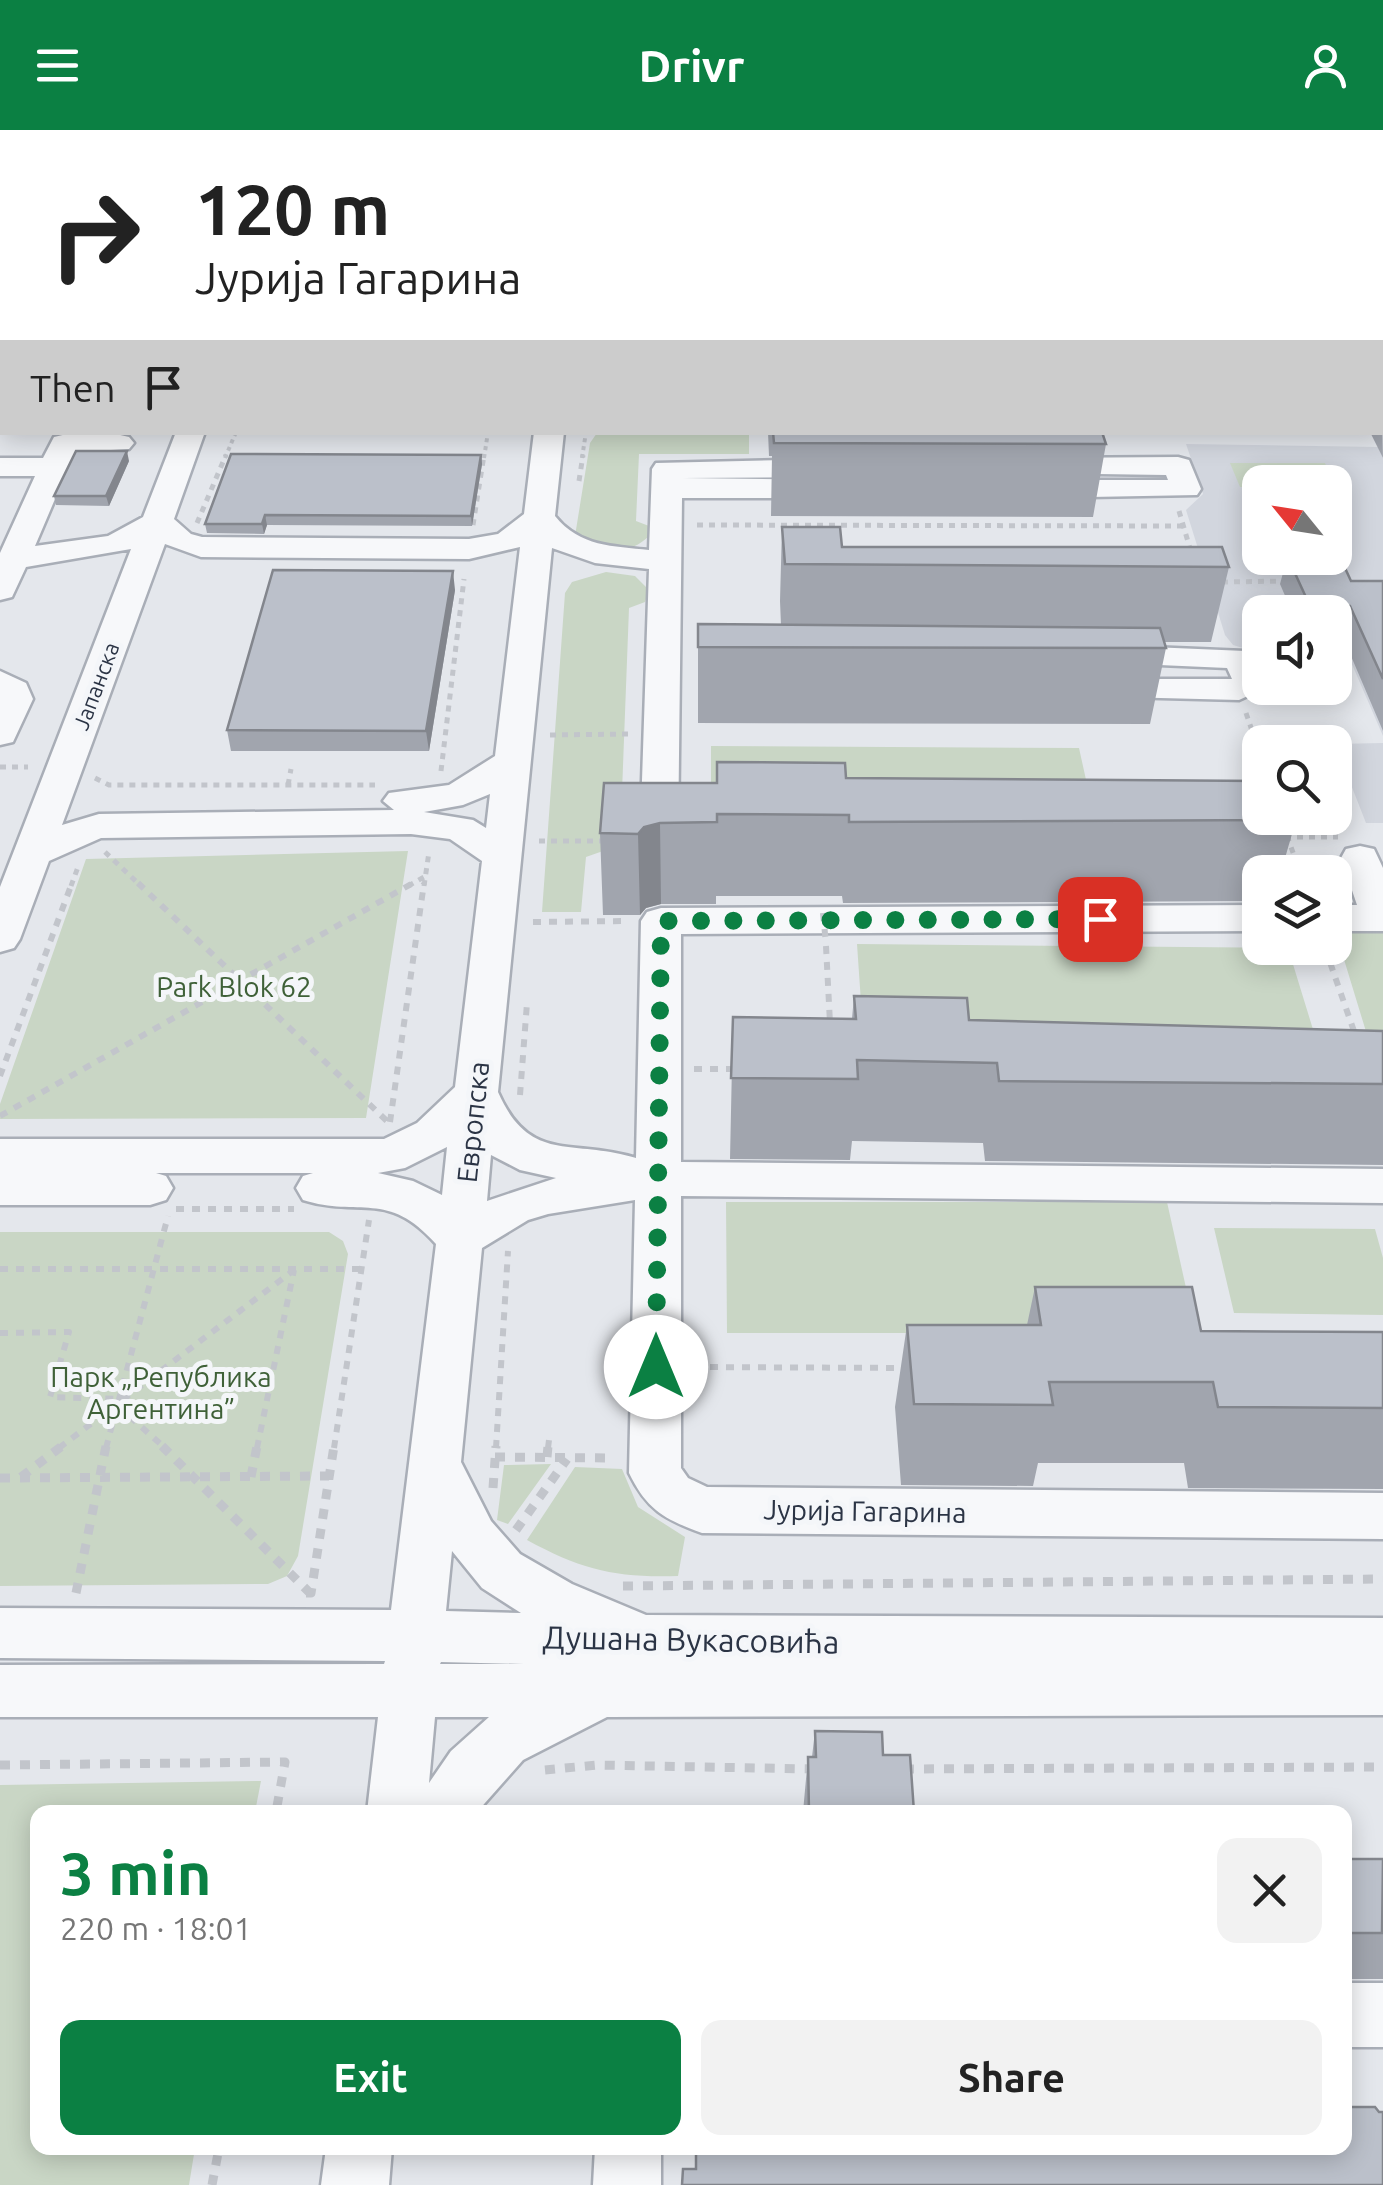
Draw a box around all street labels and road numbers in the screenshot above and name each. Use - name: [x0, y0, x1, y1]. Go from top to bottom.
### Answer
- street label: Јапанска: [67, 639, 124, 733]
- street label: Европска: [451, 1060, 494, 1184]
- street label: Јурија Гагарина: [763, 1493, 967, 1528]
- street label: Душана Вукасовића: [542, 1618, 840, 1660]

